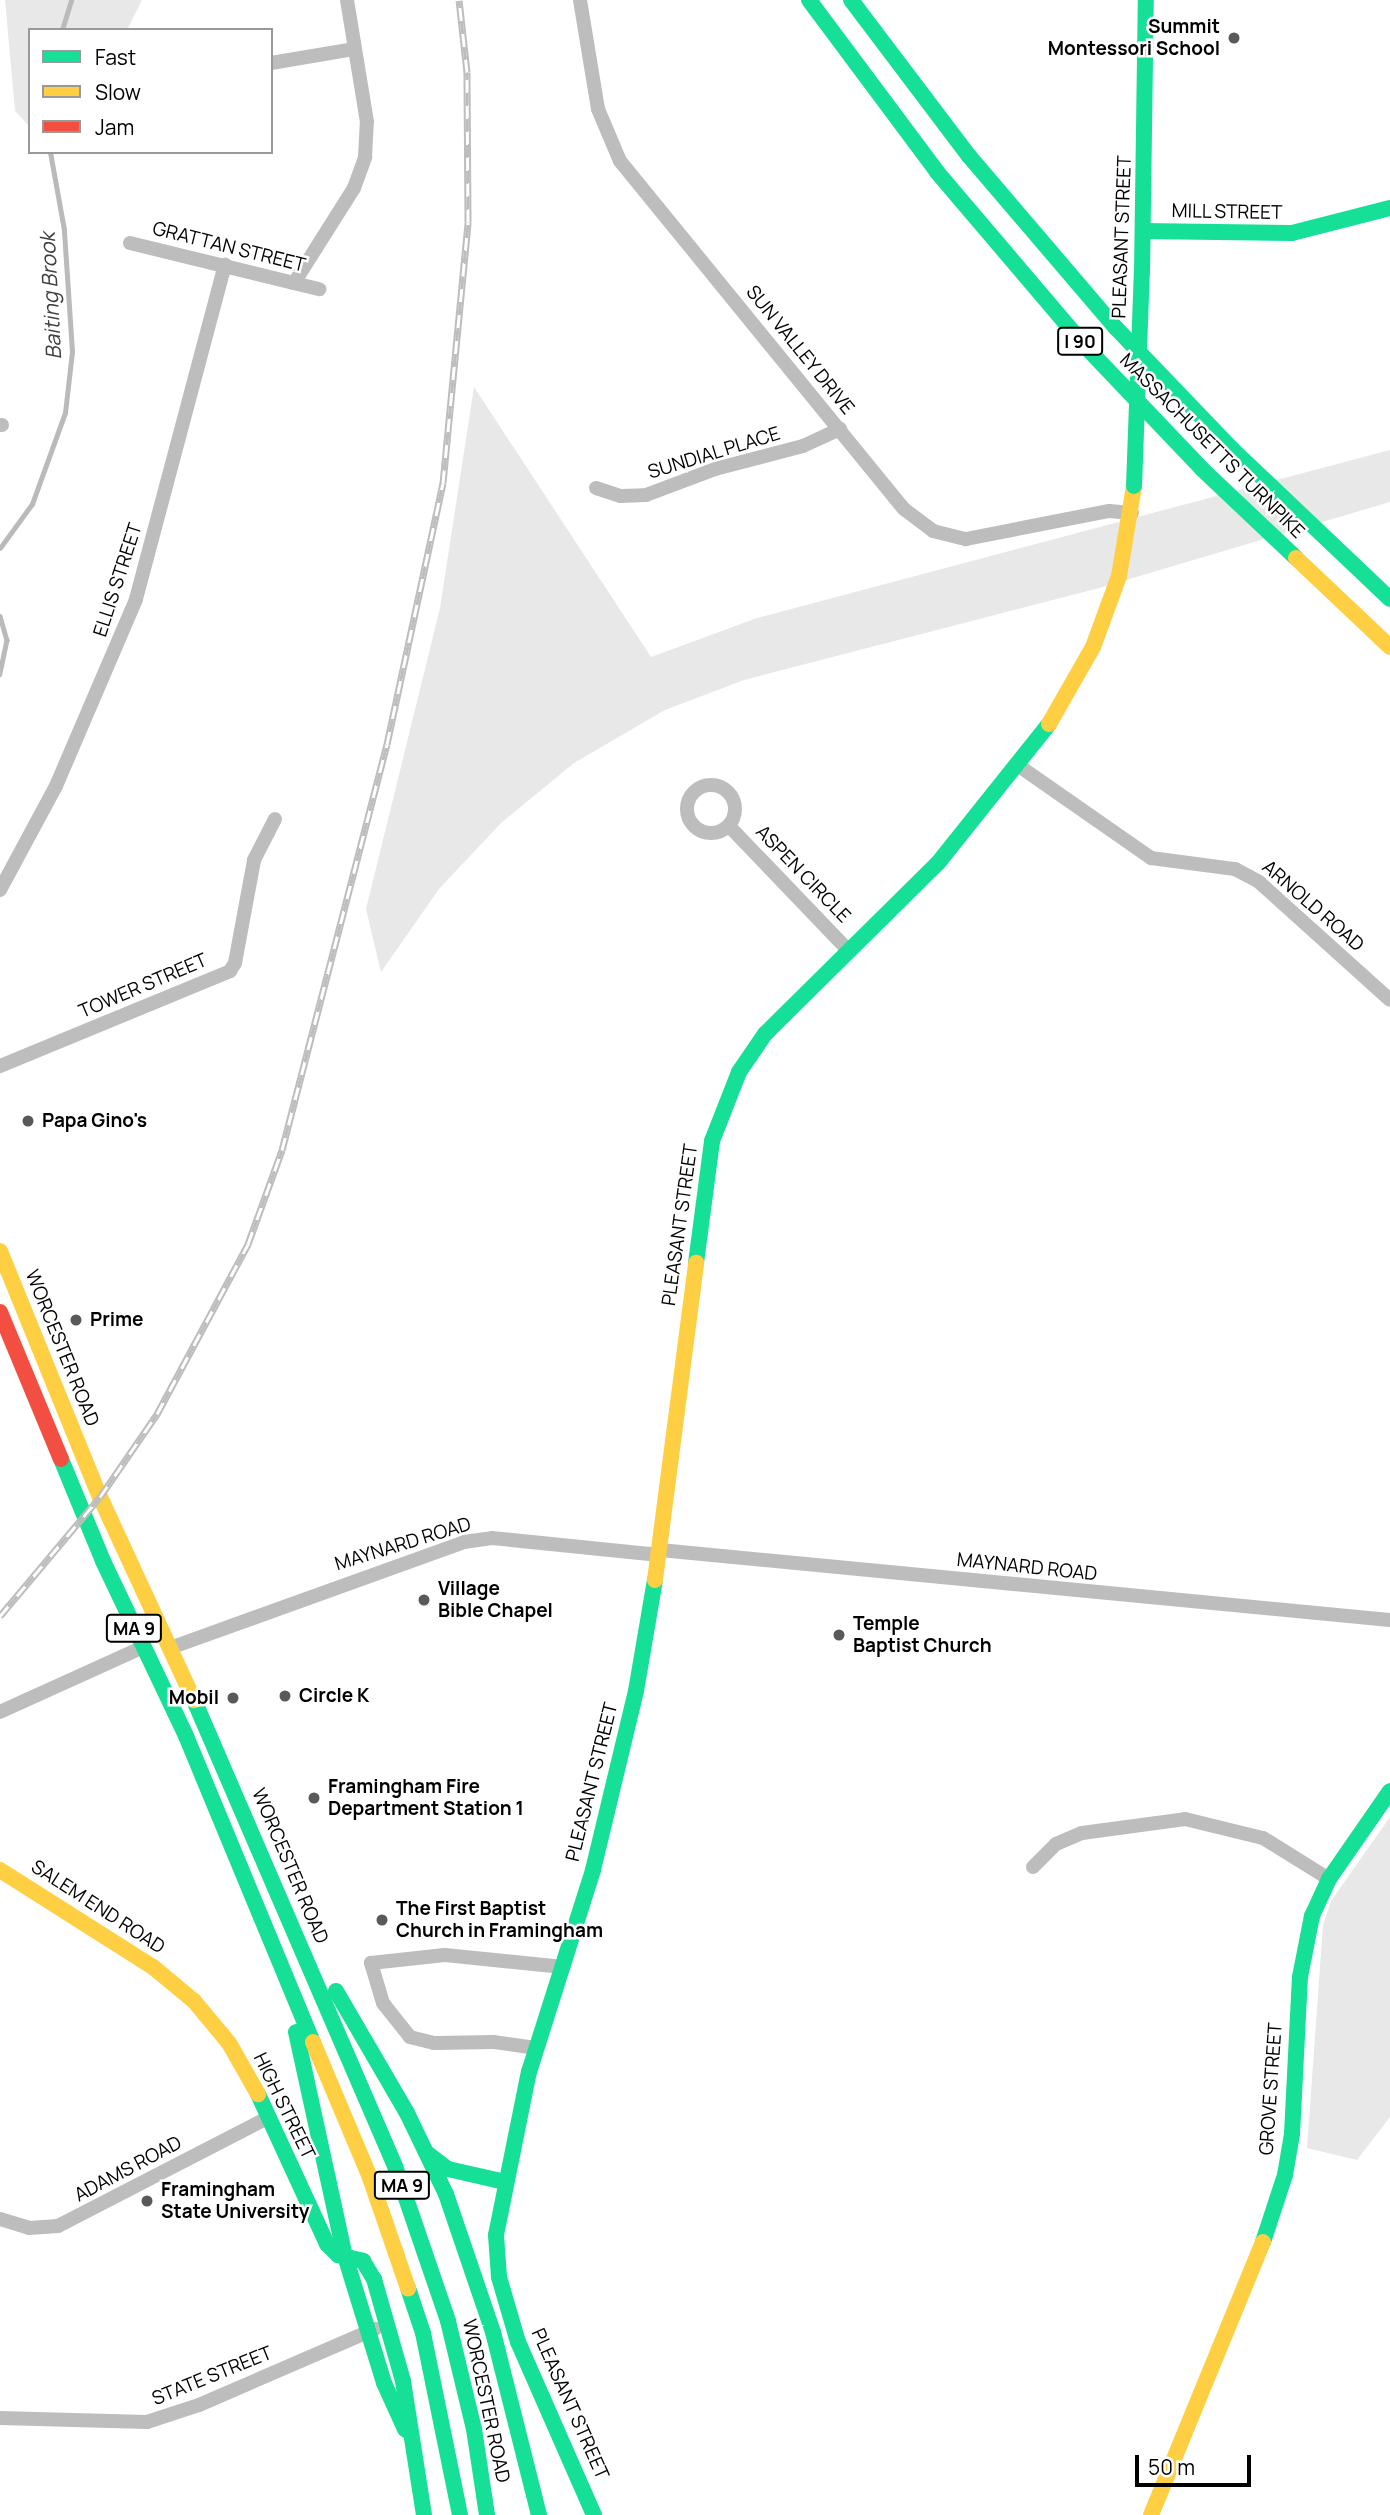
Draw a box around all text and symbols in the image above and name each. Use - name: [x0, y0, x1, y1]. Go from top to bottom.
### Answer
- place label: Summit Montessori School: [1048, 16, 1220, 60]
- legend: [28, 28, 273, 154]
- marker: Summit Montessori School: [1226, 30, 1242, 46]
- text: Fast: [95, 43, 136, 71]
- text: Slow: [95, 78, 141, 106]
- text: Jam: [95, 113, 134, 141]
- street label: PLEASANT STREET: [1108, 155, 1136, 319]
- street label: MILL STREET: [1171, 200, 1283, 224]
- street label: GRATTAN STREET: [150, 217, 308, 277]
- water label: Baiting Brook: [34, 232, 66, 360]
- street label: SUN VALLEY DRIVE: [741, 281, 859, 419]
- road number: I 90: [1056, 326, 1104, 356]
- street label: MASSACHUSETTS TURNPIKE: [1115, 349, 1309, 543]
- street label: SUNDIAL PLACE: [645, 422, 783, 484]
- street label: ELLIS STREET: [89, 520, 147, 640]
- street label: ASPEN CIRCLE: [751, 821, 855, 927]
- street label: ARNOLD ROAD: [1258, 856, 1368, 956]
- street label: TOWER STREET: [76, 949, 210, 1023]
- place label: Papa Gino's: [42, 1110, 147, 1132]
- marker: Papa Gino's: [20, 1113, 36, 1129]
- street label: PLEASANT STREET: [657, 1142, 703, 1308]
- street label: WORCESTER ROAD: [20, 1266, 104, 1430]
- place label: Prime: [90, 1309, 143, 1331]
- marker: Prime: [68, 1312, 84, 1328]
- street label: MAYNARD ROAD: [332, 1512, 474, 1576]
- street label: MAYNARD ROAD: [956, 1548, 1098, 1586]
- place label: Village Bible Chapel: [438, 1578, 553, 1622]
- marker: Village Bible Chapel: [416, 1592, 432, 1608]
- place label: Temple Baptist Church: [853, 1613, 992, 1657]
- road number: MA 9: [104, 1614, 164, 1643]
- marker: Temple Baptist Church: [831, 1627, 847, 1643]
- place label: Circle K: [299, 1685, 369, 1707]
- place label: Mobil: [169, 1687, 219, 1709]
- marker: Circle K: [277, 1688, 293, 1704]
- marker: Mobil: [225, 1690, 241, 1706]
- street label: PLEASANT STREET: [561, 1700, 623, 1864]
- place label: Framingham Fire Department Station 1: [328, 1776, 524, 1820]
- street label: WORCESTER ROAD: [247, 1785, 333, 1947]
- marker: Framingham Fire Department Station 1: [306, 1790, 322, 1806]
- street label: SALEM END ROAD: [27, 1855, 169, 1959]
- place label: The First Baptist Church in Framingham: [396, 1898, 603, 1942]
- marker: The First Baptist Church in Framingham: [374, 1912, 390, 1928]
- street label: GROVE STREET: [1255, 2022, 1287, 2156]
- street label: HIGH STREET: [248, 2049, 320, 2163]
- street label: ADAMS ROAD: [71, 2131, 185, 2207]
- road number: MA 9: [372, 2171, 432, 2200]
- place label: Framingham State University: [161, 2179, 309, 2223]
- marker: Framingham State University: [139, 2193, 155, 2209]
- street label: WORCESTER ROAD: [458, 2317, 514, 2485]
- street label: PLEASANT STREET: [526, 2325, 614, 2483]
- street label: STATE STREET: [149, 2342, 275, 2410]
- scale bar: [1138, 2442, 1254, 2486]
- text: 50 m: [1148, 2453, 1195, 2481]

